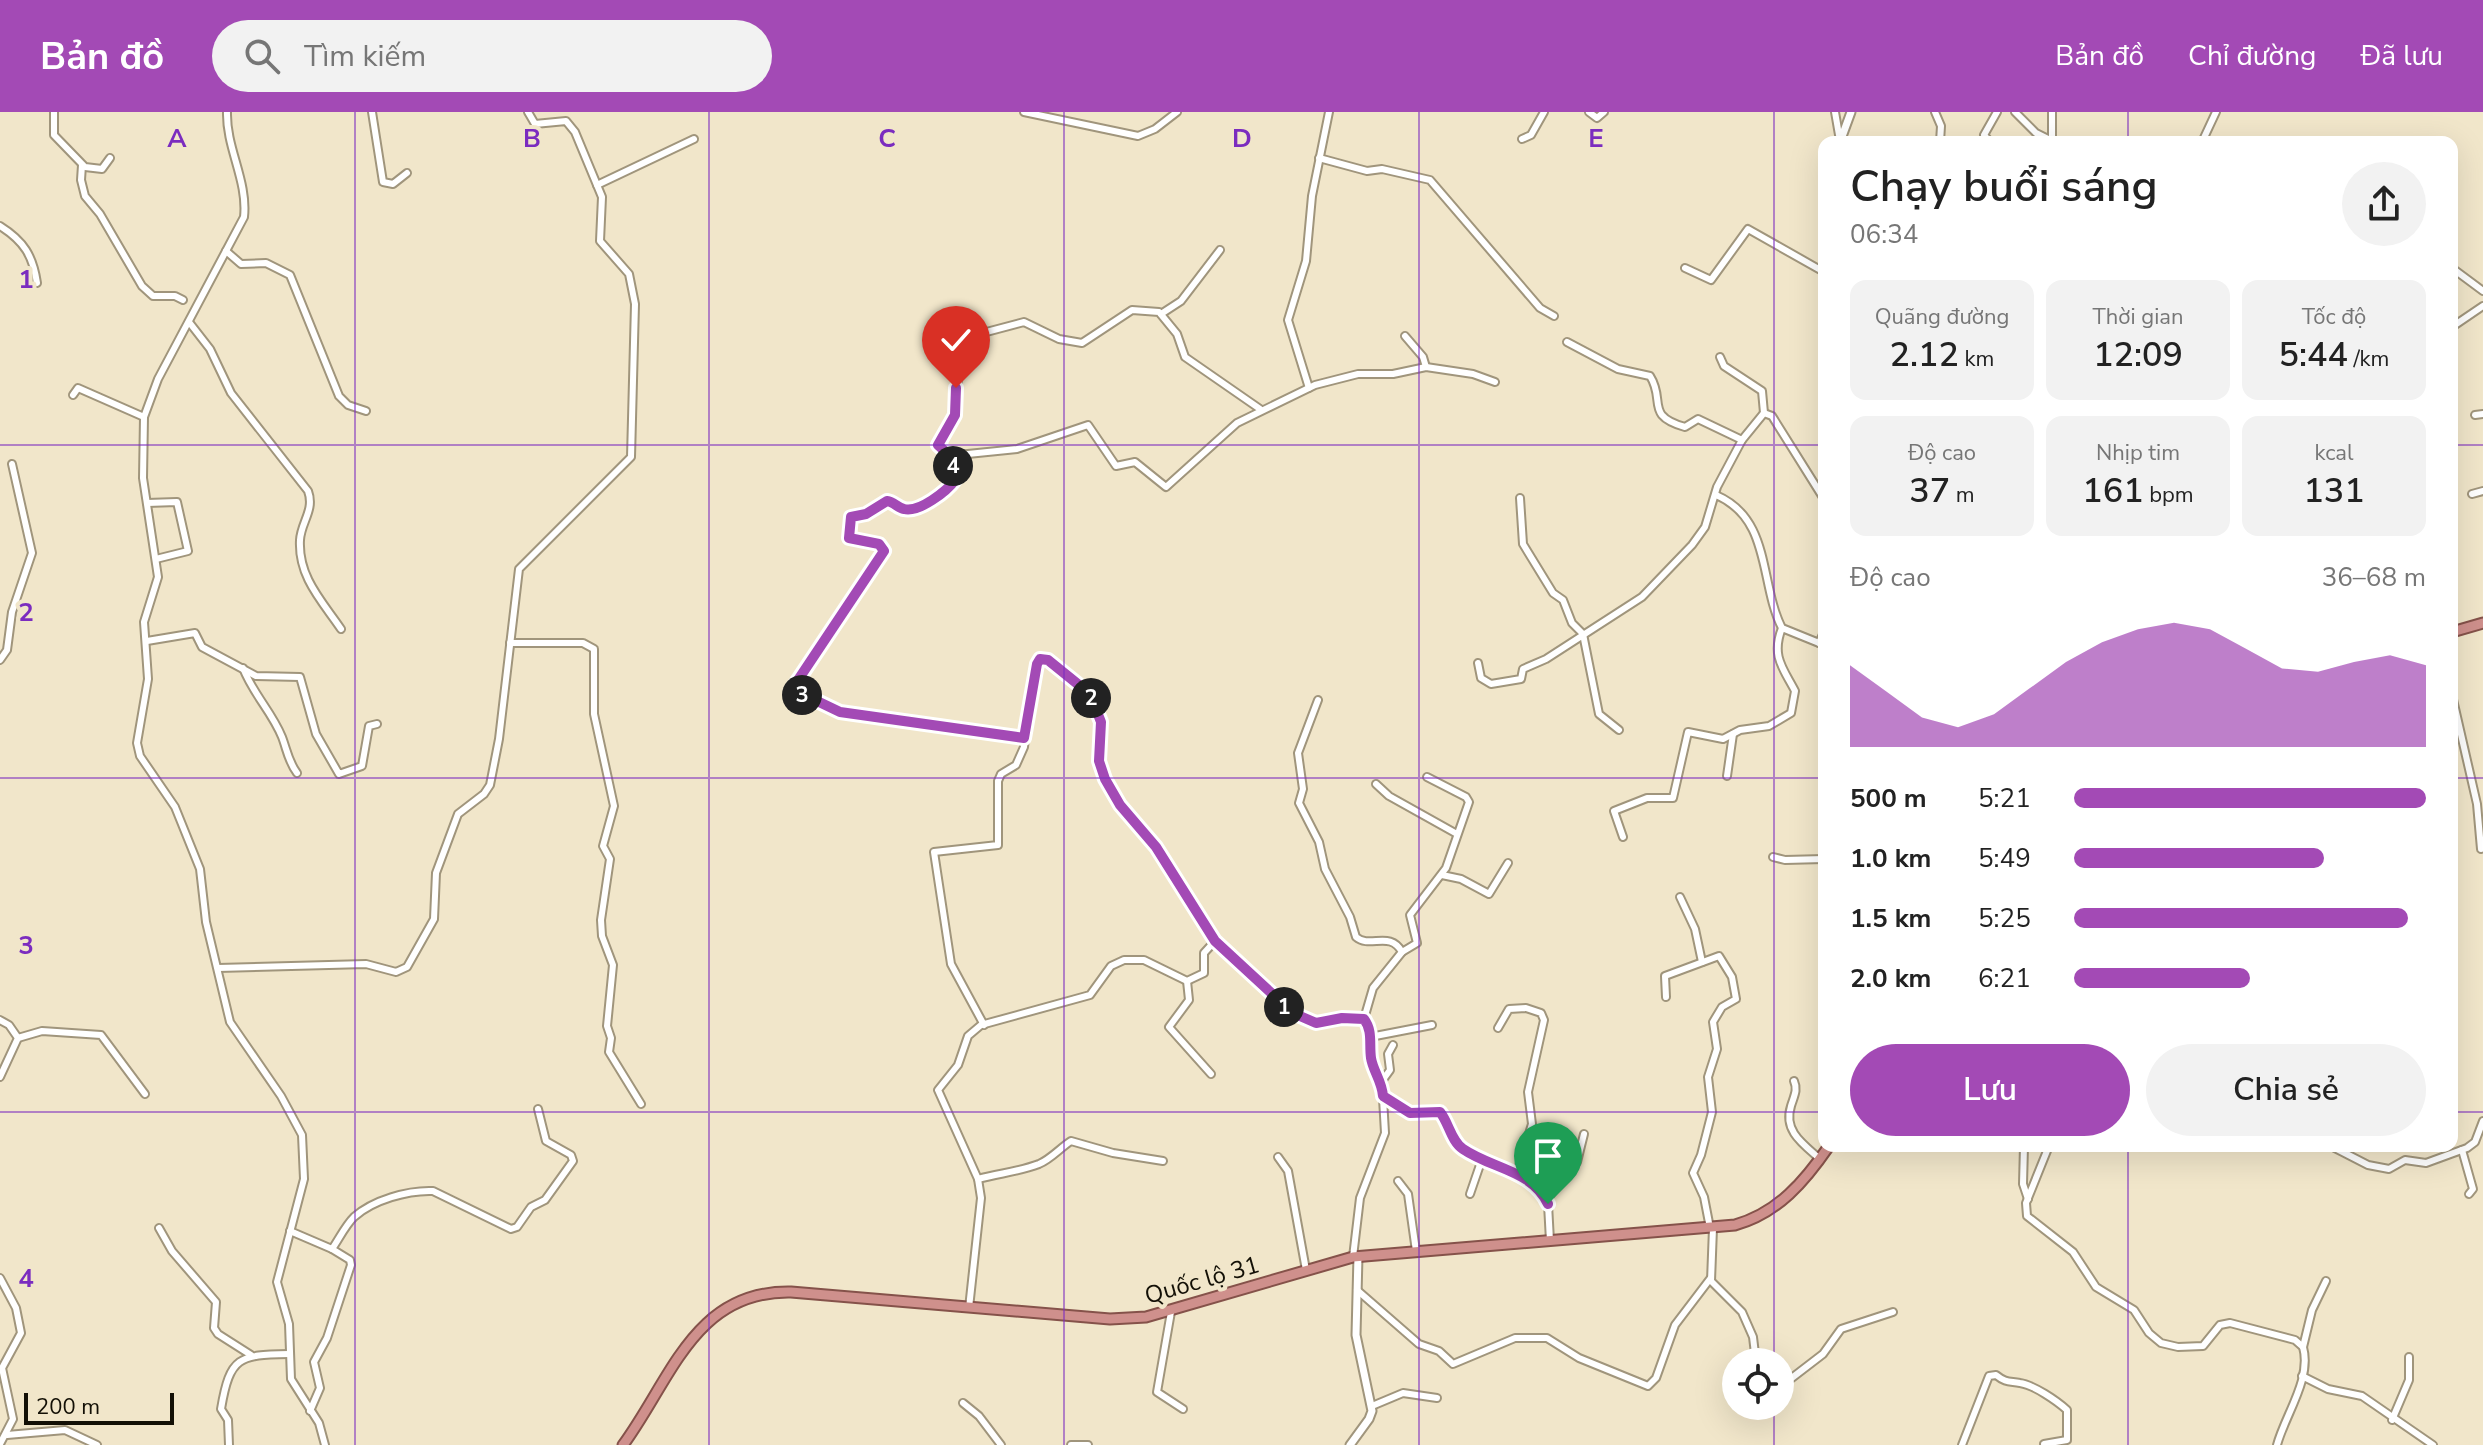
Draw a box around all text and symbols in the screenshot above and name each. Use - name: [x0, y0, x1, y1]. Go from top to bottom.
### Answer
- search box: [212, 20, 772, 92]
- text: Bản đồ: [40, 31, 164, 82]
- icon: search: [240, 34, 284, 78]
- text: Tìm kiếm: [304, 36, 426, 77]
- text: Bản đồ: [2055, 37, 2144, 75]
- text: Chỉ đường: [2188, 37, 2316, 75]
- text: Đã lưu: [2360, 37, 2443, 75]
- text: A: [167, 121, 187, 156]
- text: B: [523, 121, 541, 156]
- text: C: [878, 121, 896, 156]
- text: D: [1232, 121, 1252, 156]
- text: E: [1588, 121, 1604, 156]
- text: Chạy buổi sáng: [1850, 157, 2158, 217]
- button: share: [2342, 162, 2426, 246]
- text: 06:34: [1850, 217, 1918, 252]
- text: 1: [18, 262, 34, 297]
- text: Quãng đường: [1875, 302, 2009, 332]
- text: Thời gian: [2093, 302, 2183, 332]
- text: Tốc độ: [2302, 302, 2366, 332]
- pin: [922, 306, 990, 388]
- icon: check: [934, 318, 978, 362]
- text: 2.12: [1890, 332, 1959, 378]
- text: 12:09: [2093, 332, 2183, 378]
- text: 5:44: [2279, 332, 2348, 378]
- text: km: [1959, 344, 1994, 374]
- text: /km: [2348, 344, 2389, 374]
- text: Độ cao: [1908, 438, 1976, 468]
- text: Nhịp tim: [2096, 438, 2180, 468]
- text: kcal: [2315, 438, 2354, 468]
- pin: 4: [933, 446, 973, 486]
- text: 4: [946, 451, 960, 481]
- text: 37: [1909, 468, 1950, 514]
- text: 161: [2082, 468, 2144, 514]
- text: 131: [2303, 468, 2365, 514]
- text: m: [1950, 480, 1975, 510]
- text: bpm: [2144, 480, 2194, 510]
- text: Độ cao: [1850, 560, 1931, 595]
- text: 36–68 m: [2322, 560, 2426, 595]
- text: 2: [18, 595, 34, 630]
- pin: 3: [782, 675, 822, 715]
- pin: 2: [1071, 678, 1111, 718]
- text: 3: [795, 680, 809, 710]
- text: 2: [1084, 683, 1098, 713]
- text: 500 m: [1850, 781, 1927, 816]
- text: 5:21: [1978, 781, 2031, 816]
- text: 1.0 km: [1850, 841, 1931, 876]
- text: 5:49: [1978, 841, 2031, 876]
- text: 1.5 km: [1850, 901, 1931, 936]
- text: 5:25: [1978, 901, 2031, 936]
- text: 3: [18, 928, 34, 963]
- text: 2.0 km: [1850, 961, 1931, 996]
- text: 6:21: [1978, 961, 2031, 996]
- pin: 1: [1264, 987, 1304, 1027]
- text: 1: [1277, 992, 1291, 1022]
- button: Lưu: [1850, 1044, 2130, 1136]
- button: Chia sẻ: [2146, 1044, 2426, 1136]
- pin: [1514, 1122, 1582, 1204]
- icon: arrive: [1526, 1134, 1570, 1178]
- street label: Quốc lộ 31: [1141, 1248, 1263, 1312]
- text: 4: [18, 1261, 34, 1296]
- map controls: [1722, 1348, 1794, 1420]
- button: locate: [1722, 1348, 1794, 1420]
- scale bar: [24, 1389, 174, 1425]
- text: 200 m: [36, 1392, 100, 1422]

